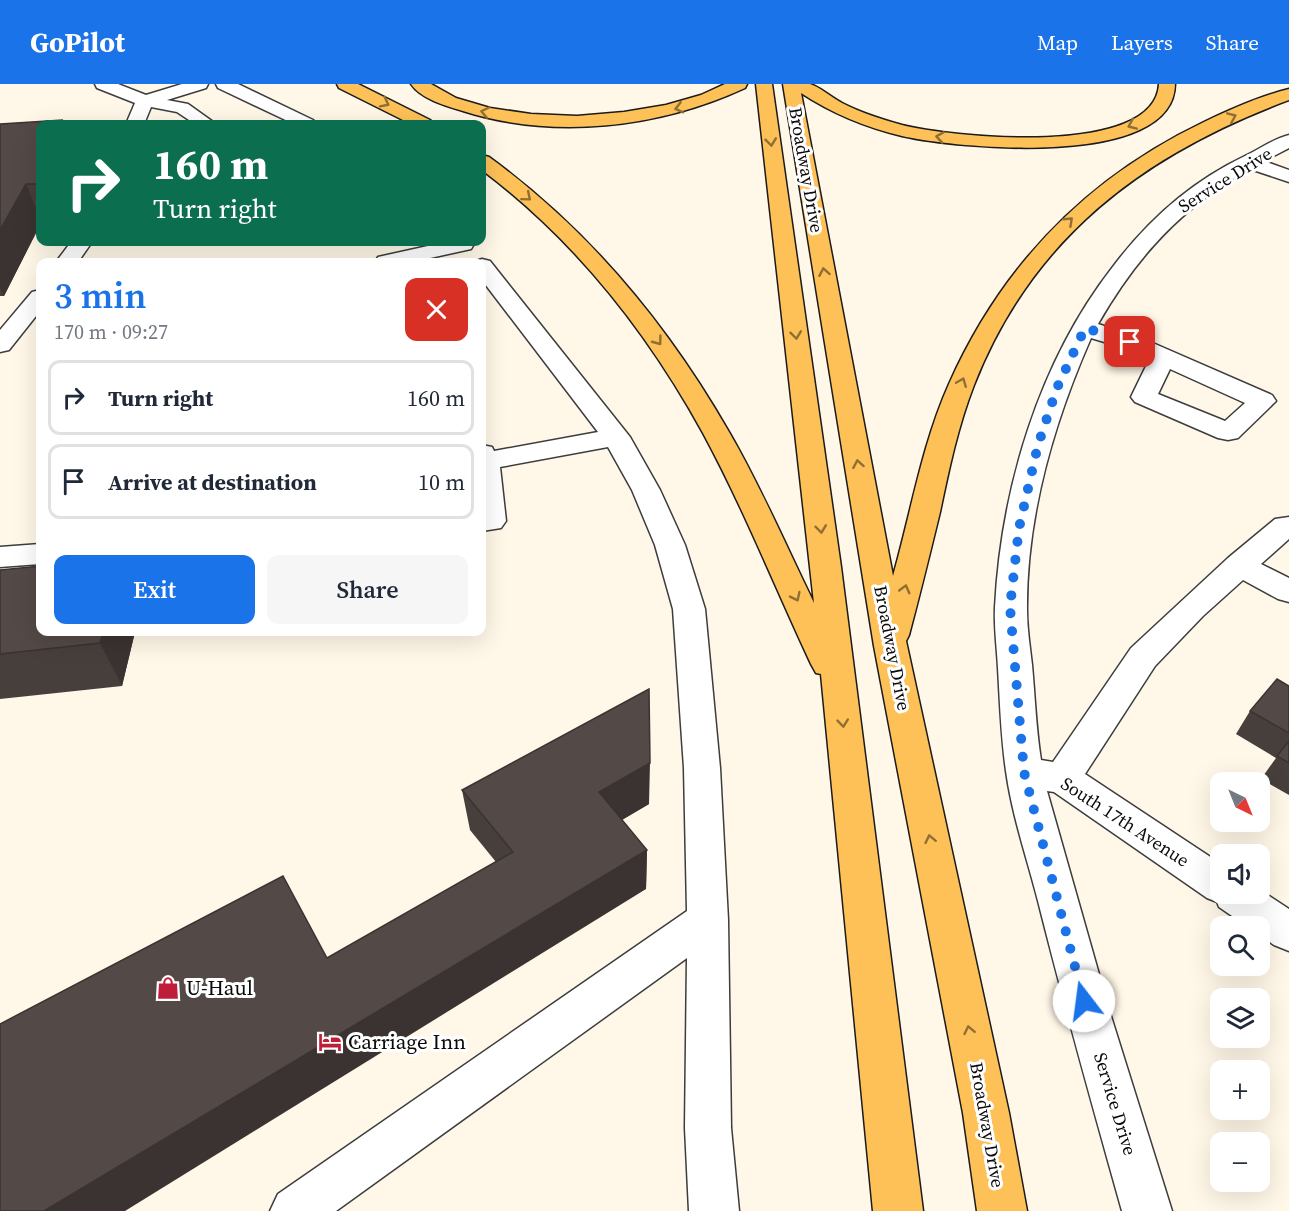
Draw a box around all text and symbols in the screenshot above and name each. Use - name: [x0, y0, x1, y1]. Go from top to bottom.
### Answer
- text: GoPilot: [30, 23, 125, 61]
- text: Map: [1037, 28, 1078, 57]
- text: Layers: [1111, 28, 1173, 57]
- text: Share: [1206, 28, 1259, 57]
- one-way arrow: [378, 96, 389, 108]
- one-way arrow: [674, 101, 685, 113]
- street label: Broadway Drive: [783, 105, 830, 235]
- one-way arrow: [481, 106, 491, 119]
- one-way arrow: [1226, 112, 1237, 124]
- one-way arrow: [1127, 118, 1138, 130]
- one-way arrow: [935, 131, 945, 144]
- text: 160 m: [153, 135, 268, 193]
- one-way arrow: [765, 137, 777, 147]
- street label: Service Drive: [1173, 141, 1276, 218]
- icon: right: [54, 144, 132, 222]
- text: Turn right: [153, 190, 277, 227]
- one-way arrow: [520, 190, 531, 201]
- one-way arrow: [1062, 217, 1073, 228]
- one-way arrow: [819, 267, 831, 277]
- text: 3 min: [54, 271, 146, 320]
- button: close: [405, 278, 468, 341]
- pin: [1104, 316, 1155, 367]
- text: 170 m · 09:27: [54, 318, 168, 346]
- icon: arrive: [1113, 325, 1146, 358]
- one-way arrow: [789, 331, 802, 340]
- one-way arrow: [651, 334, 662, 345]
- one-way arrow: [955, 378, 967, 389]
- icon: right: [57, 381, 90, 414]
- text: Turn right: [108, 383, 213, 413]
- text: 160 m: [407, 383, 465, 413]
- one-way arrow: [852, 460, 865, 470]
- icon: arrive: [57, 465, 90, 498]
- text: Arrive at destination: [108, 467, 317, 497]
- text: 10 m: [418, 467, 465, 497]
- one-way arrow: [814, 524, 826, 533]
- button: Exit: [54, 555, 255, 624]
- button: Share: [267, 555, 468, 624]
- street label: Broadway Drive: [868, 583, 917, 713]
- one-way arrow: [898, 584, 910, 595]
- one-way arrow: [788, 591, 800, 602]
- one-way arrow: [837, 718, 849, 727]
- street label: South 17th Avenue: [1056, 771, 1194, 872]
- north arrow: [1210, 772, 1270, 832]
- map controls: [1210, 772, 1270, 1192]
- one-way arrow: [924, 834, 937, 844]
- button: sound: [1210, 844, 1270, 904]
- button: search: [1210, 916, 1270, 976]
- position arrow: [1052, 969, 1116, 1033]
- place label: U-Haul: [186, 973, 253, 1002]
- shop icon: U-Haul: [155, 975, 181, 1001]
- button: layers: [1210, 988, 1270, 1048]
- one-way arrow: [963, 1025, 976, 1035]
- place label: Carriage Inn: [348, 1027, 466, 1056]
- hotel icon: Carriage Inn: [317, 1029, 343, 1055]
- street label: Service Drive: [1088, 1049, 1143, 1158]
- street label: Broadway Drive: [964, 1060, 1011, 1190]
- button: +: [1210, 1060, 1270, 1120]
- button: −: [1210, 1132, 1270, 1192]

